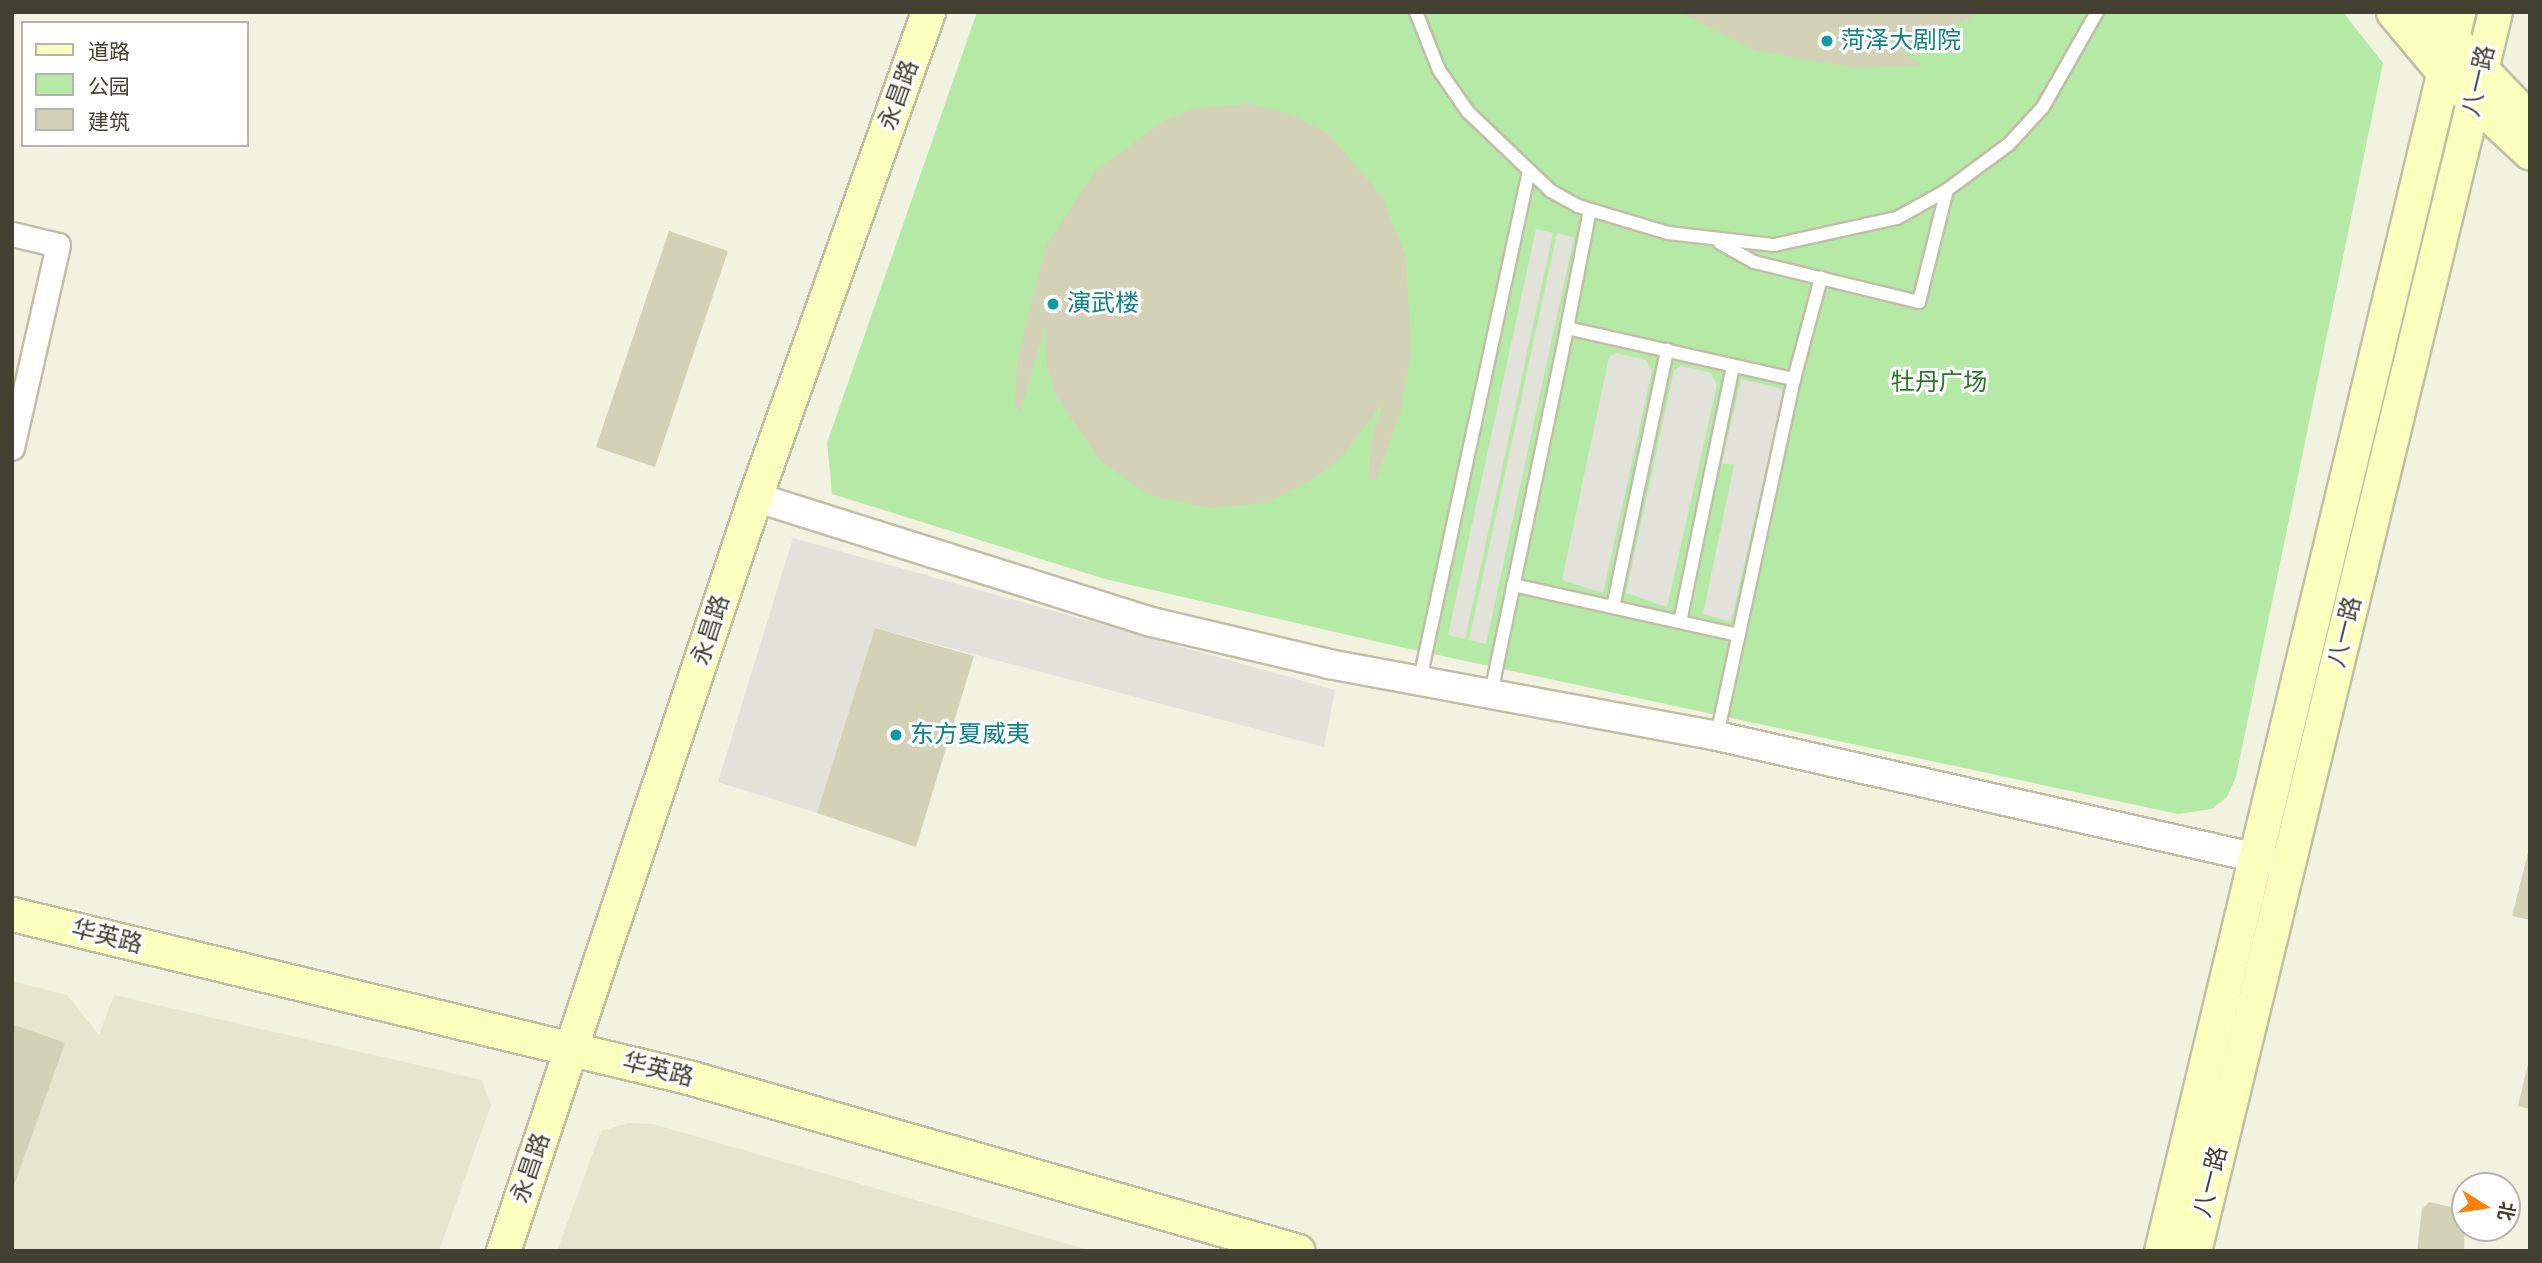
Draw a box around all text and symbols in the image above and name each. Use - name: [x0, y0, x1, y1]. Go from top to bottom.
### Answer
- legend: [21, 21, 248, 147]
- place label: 菏泽大剧院: [1841, 27, 1961, 55]
- marker: 菏泽大剧院: [1819, 33, 1835, 49]
- text: 道路: [88, 40, 130, 65]
- street label: 八一路: [2457, 43, 2501, 119]
- street label: 永昌路: [873, 56, 925, 134]
- text: 公园: [88, 75, 130, 100]
- text: 建筑: [88, 110, 130, 135]
- place label: 演武楼: [1067, 290, 1139, 318]
- marker: 演武楼: [1045, 296, 1061, 312]
- park label: 牡丹广场: [1891, 369, 1987, 397]
- street label: 永昌路: [686, 591, 736, 669]
- street label: 八一路: [2322, 594, 2368, 670]
- place label: 东方夏威夷: [910, 721, 1030, 749]
- marker: 东方夏威夷: [888, 727, 904, 743]
- street label: 华英路: [69, 914, 145, 960]
- street label: 华英路: [620, 1047, 696, 1093]
- street label: 永昌路: [506, 1129, 556, 1207]
- street label: 八一路: [2188, 1144, 2234, 1220]
- north arrow: [2451, 1172, 2521, 1242]
- text: 北: [2492, 1199, 2518, 1223]

